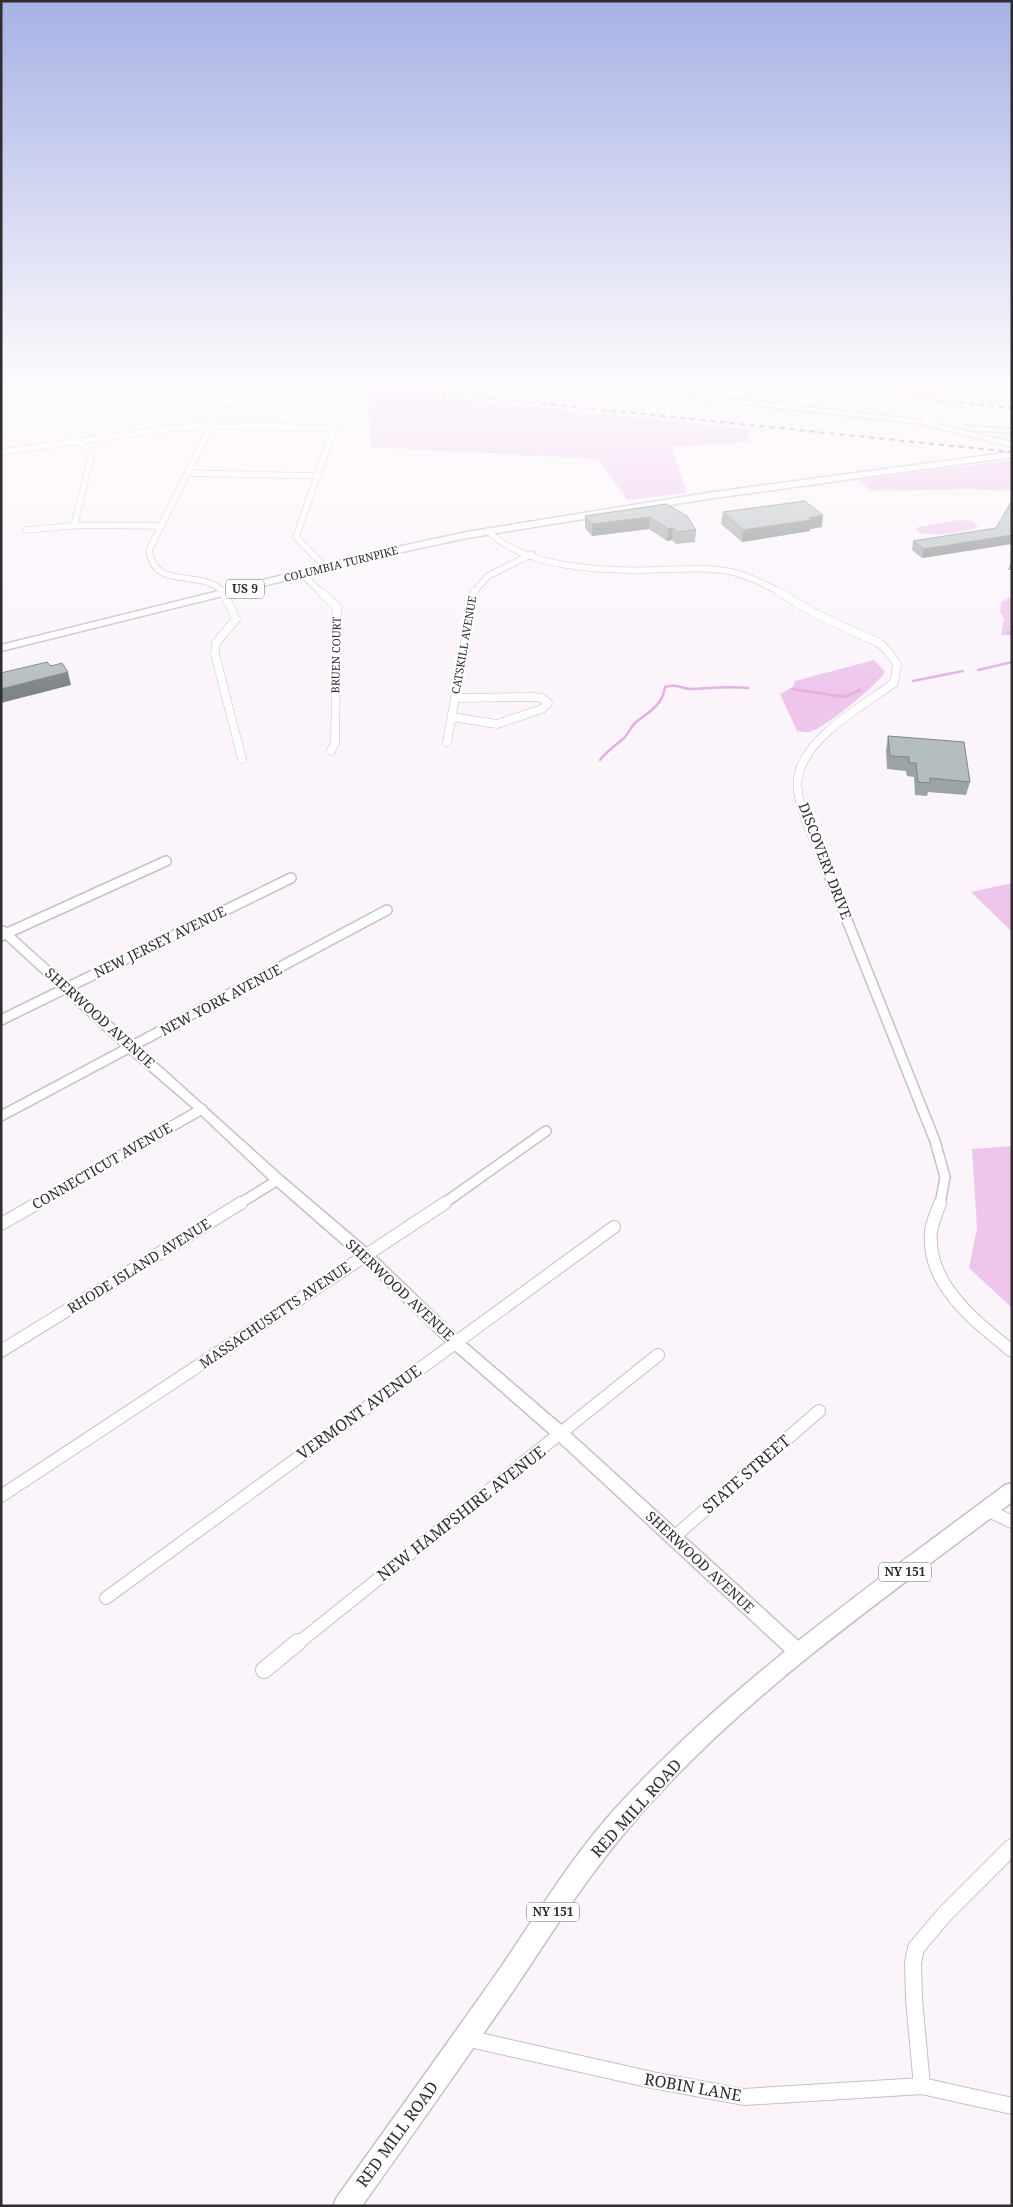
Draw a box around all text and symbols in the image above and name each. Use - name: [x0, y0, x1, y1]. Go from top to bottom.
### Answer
- street label: COLUMBIA TURNPIKE: [282, 542, 400, 585]
- road number: US 9: [226, 580, 264, 598]
- street label: CATSKILL AVENUE: [448, 595, 480, 695]
- street label: BRUEN COURT: [327, 616, 344, 694]
- street label: DISCOVERY DRIVE: [794, 800, 857, 922]
- street label: NEW JERSEY AVENUE: [90, 901, 229, 982]
- street label: NEW YORK AVENUE: [157, 959, 285, 1040]
- street label: SHERWOOD AVENUE: [41, 963, 159, 1072]
- street label: CONNECTICUT AVENUE: [28, 1118, 175, 1213]
- street label: RHODE ISLAND AVENUE: [64, 1214, 214, 1317]
- street label: SHERWOOD AVENUE: [342, 1234, 459, 1345]
- street label: MASSACHUSETTS AVENUE: [195, 1257, 354, 1372]
- street label: VERMONT AVENUE: [292, 1359, 426, 1465]
- street label: STATE STREET: [697, 1430, 795, 1518]
- street label: NEW HAMPSHIRE AVENUE: [372, 1440, 550, 1586]
- street label: SHERWOOD AVENUE: [642, 1506, 759, 1617]
- road number: NY 151: [879, 1562, 931, 1581]
- street label: RED MILL ROAD: [586, 1754, 686, 1862]
- road number: NY 151: [527, 1902, 579, 1921]
- street label: ROBIN LANE: [643, 2068, 743, 2106]
- street label: RED MILL ROAD: [351, 2077, 443, 2191]

